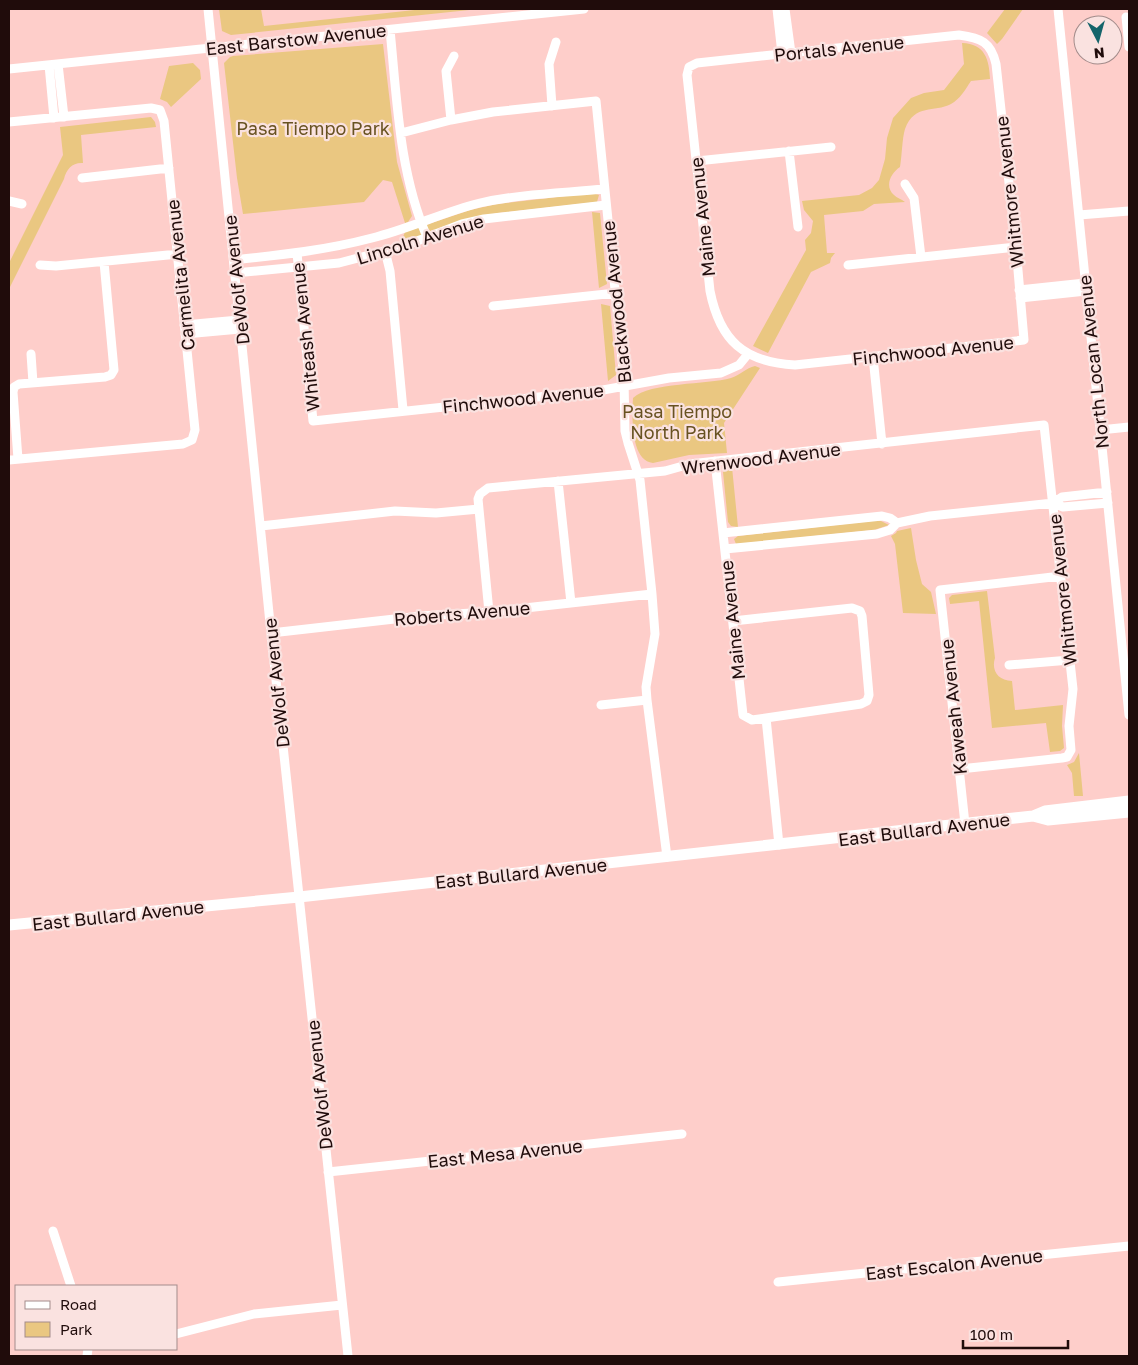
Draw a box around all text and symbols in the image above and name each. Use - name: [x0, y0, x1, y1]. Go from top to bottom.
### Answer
- north arrow: [1073, 15, 1123, 65]
- street label: East Barstow Avenue: [205, 19, 387, 59]
- street label: Portals Avenue: [773, 30, 905, 66]
- text: N: [1093, 44, 1106, 62]
- street label: Whitmore Avenue: [990, 115, 1028, 269]
- park label: Pasa Tiempo Park: [236, 117, 390, 139]
- street label: Maine Avenue: [685, 156, 719, 278]
- street label: Carmelita Avenue: [161, 198, 199, 352]
- street label: Lincoln Avenue: [354, 209, 486, 269]
- street label: DeWolf Avenue: [218, 214, 254, 346]
- street label: Blackwood Avenue: [597, 220, 635, 384]
- street label: Whiteash Avenue: [286, 261, 324, 413]
- street label: North Locan Avenue: [1073, 274, 1113, 450]
- street label: Finchwood Avenue: [851, 331, 1015, 369]
- street label: Finchwood Avenue: [441, 379, 605, 417]
- park label: Pasa Tiempo North Park: [622, 400, 732, 443]
- street label: Wrenwood Avenue: [680, 437, 842, 479]
- street label: Whitmore Avenue: [1043, 513, 1081, 667]
- street label: Maine Avenue: [715, 559, 749, 681]
- street label: Roberts Avenue: [393, 596, 531, 630]
- street label: DeWolf Avenue: [258, 617, 294, 749]
- street label: Kaweah Avenue: [935, 638, 971, 776]
- street label: East Bullard Avenue: [837, 808, 1011, 850]
- street label: East Bullard Avenue: [434, 853, 608, 893]
- street label: East Bullard Avenue: [31, 895, 205, 935]
- street label: DeWolf Avenue: [301, 1019, 337, 1151]
- street label: East Mesa Avenue: [426, 1134, 584, 1172]
- street label: East Escalon Avenue: [864, 1244, 1044, 1284]
- legend: [15, 1285, 178, 1350]
- text: Road: [60, 1295, 97, 1313]
- scale bar: [963, 1318, 1068, 1350]
- text: Park: [60, 1320, 93, 1338]
- text: 100 m: [970, 1325, 1013, 1343]

